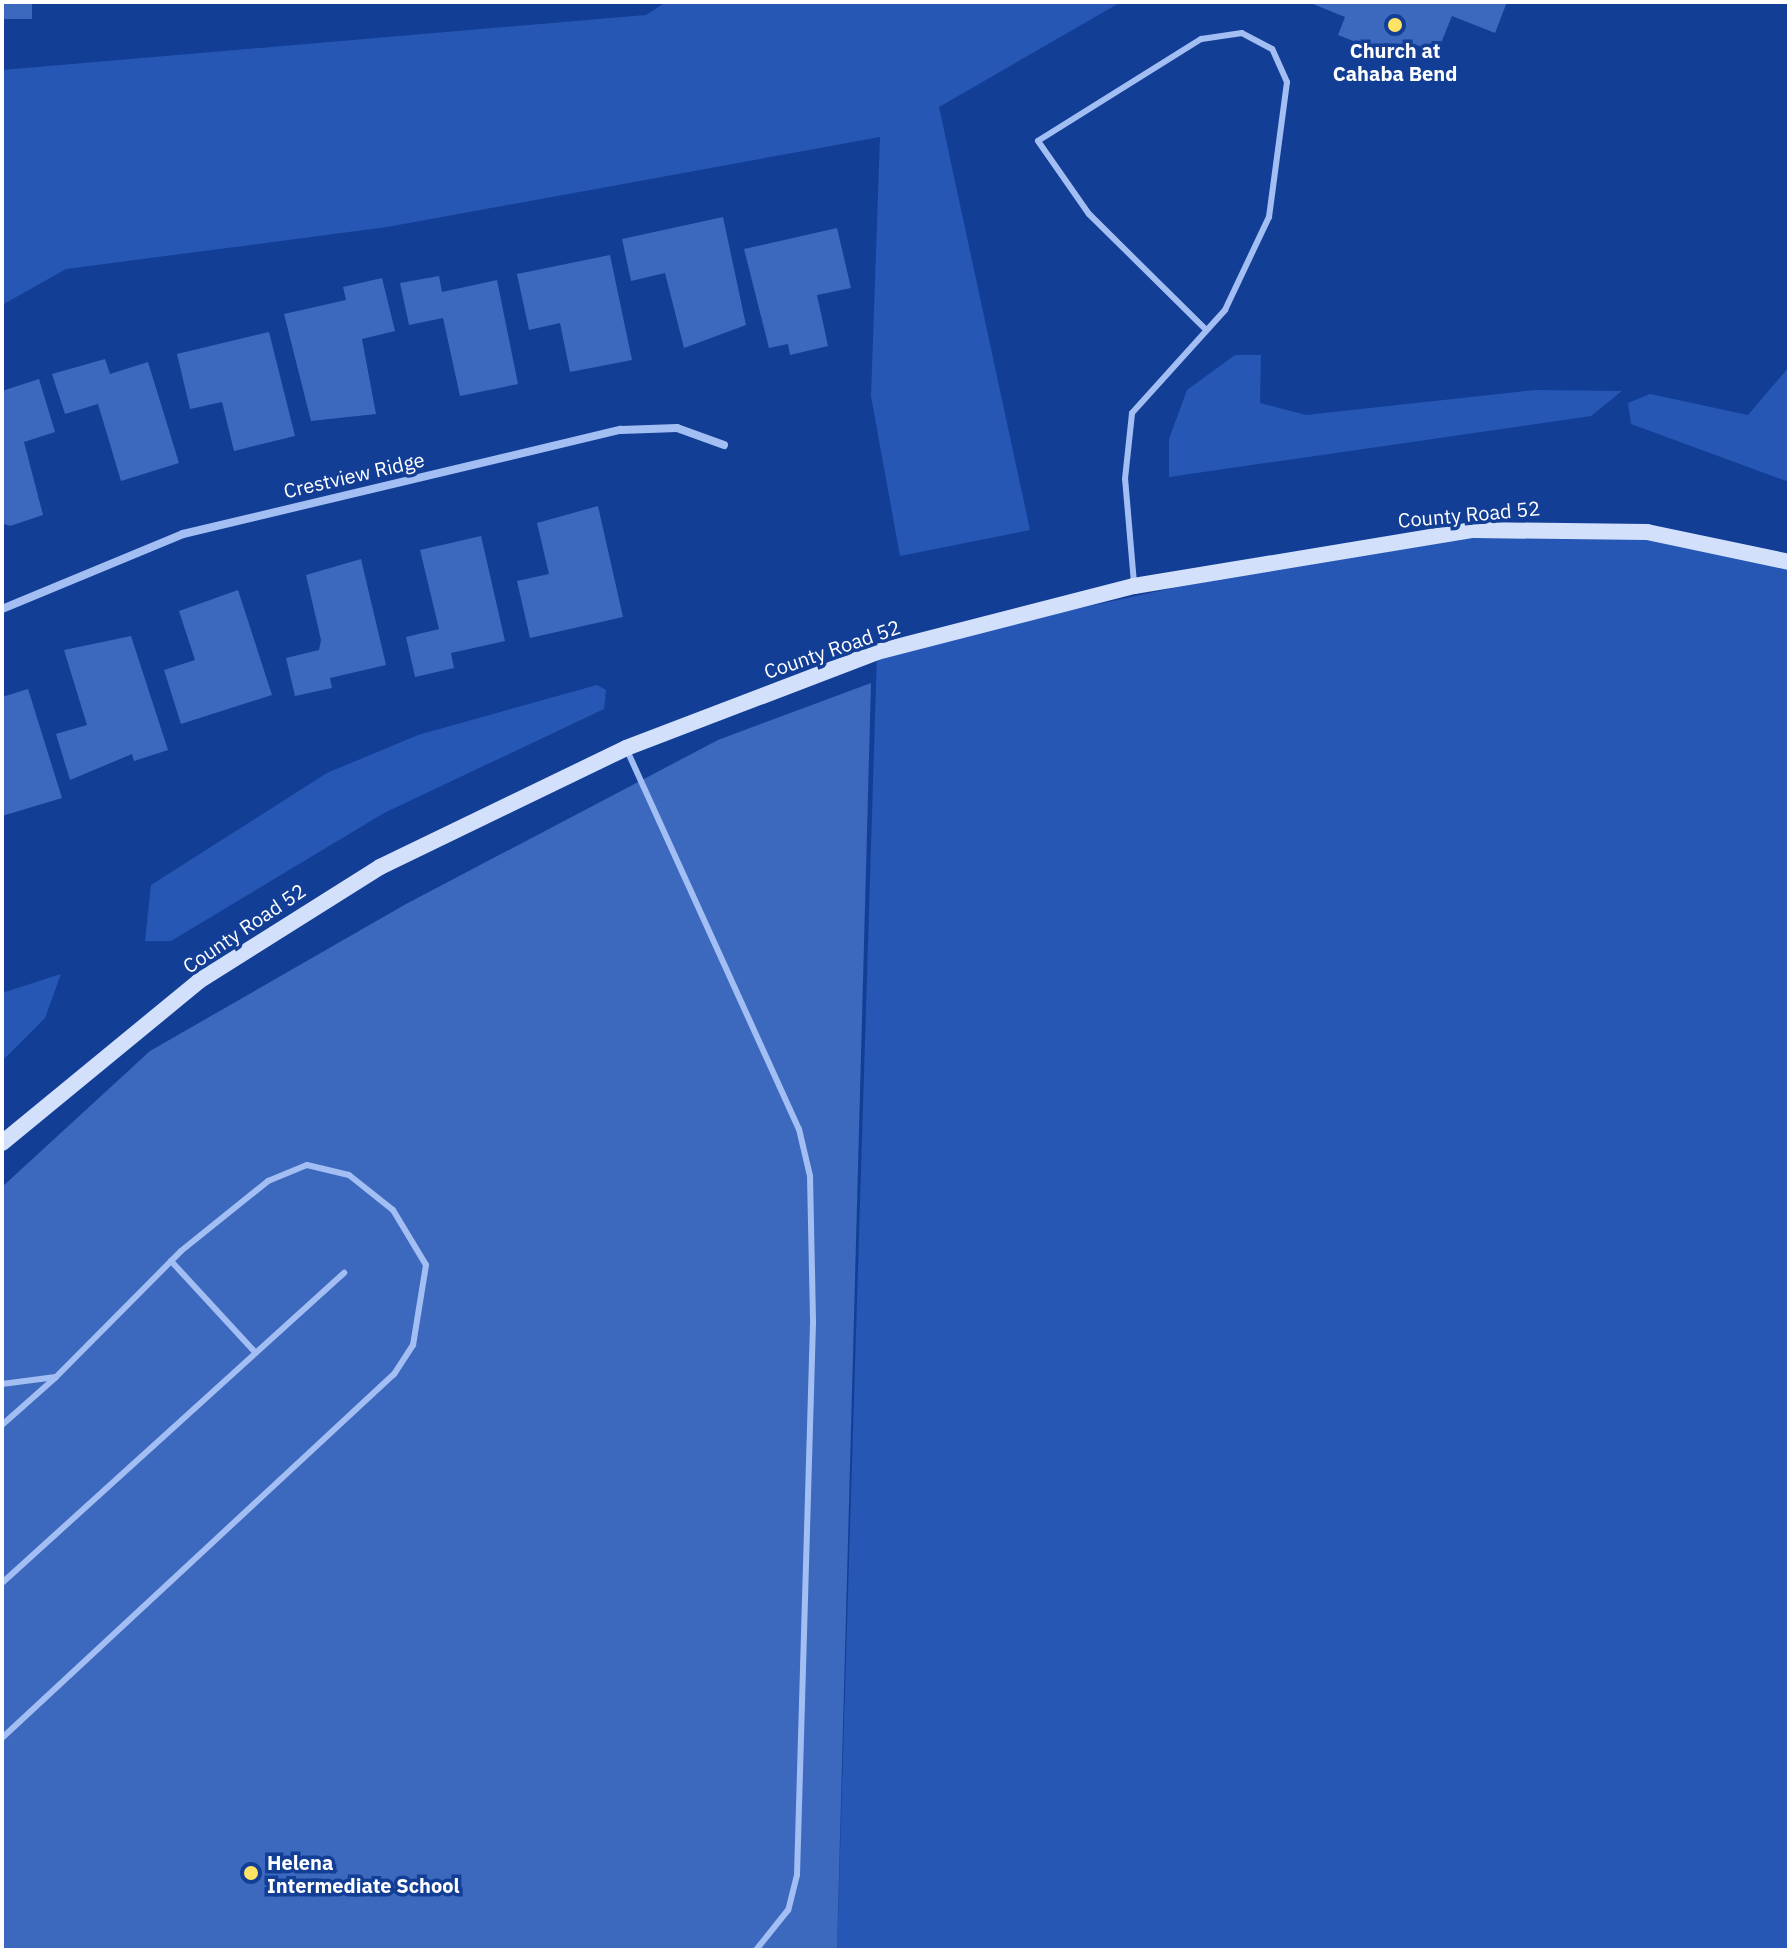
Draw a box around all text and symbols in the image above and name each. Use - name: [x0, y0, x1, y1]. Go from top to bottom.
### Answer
- marker: Church at Cahaba Bend: [1386, 16, 1404, 34]
- place label: Church at Cahaba Bend: [1333, 38, 1457, 85]
- street label: Crestview Ridge: [281, 447, 427, 503]
- street label: County Road 52: [1397, 496, 1541, 532]
- street label: County Road 52: [761, 614, 903, 684]
- street label: County Road 52: [178, 878, 310, 978]
- place label: Helena Intermediate School: [267, 1850, 460, 1897]
- marker: Helena Intermediate School: [242, 1864, 260, 1882]

